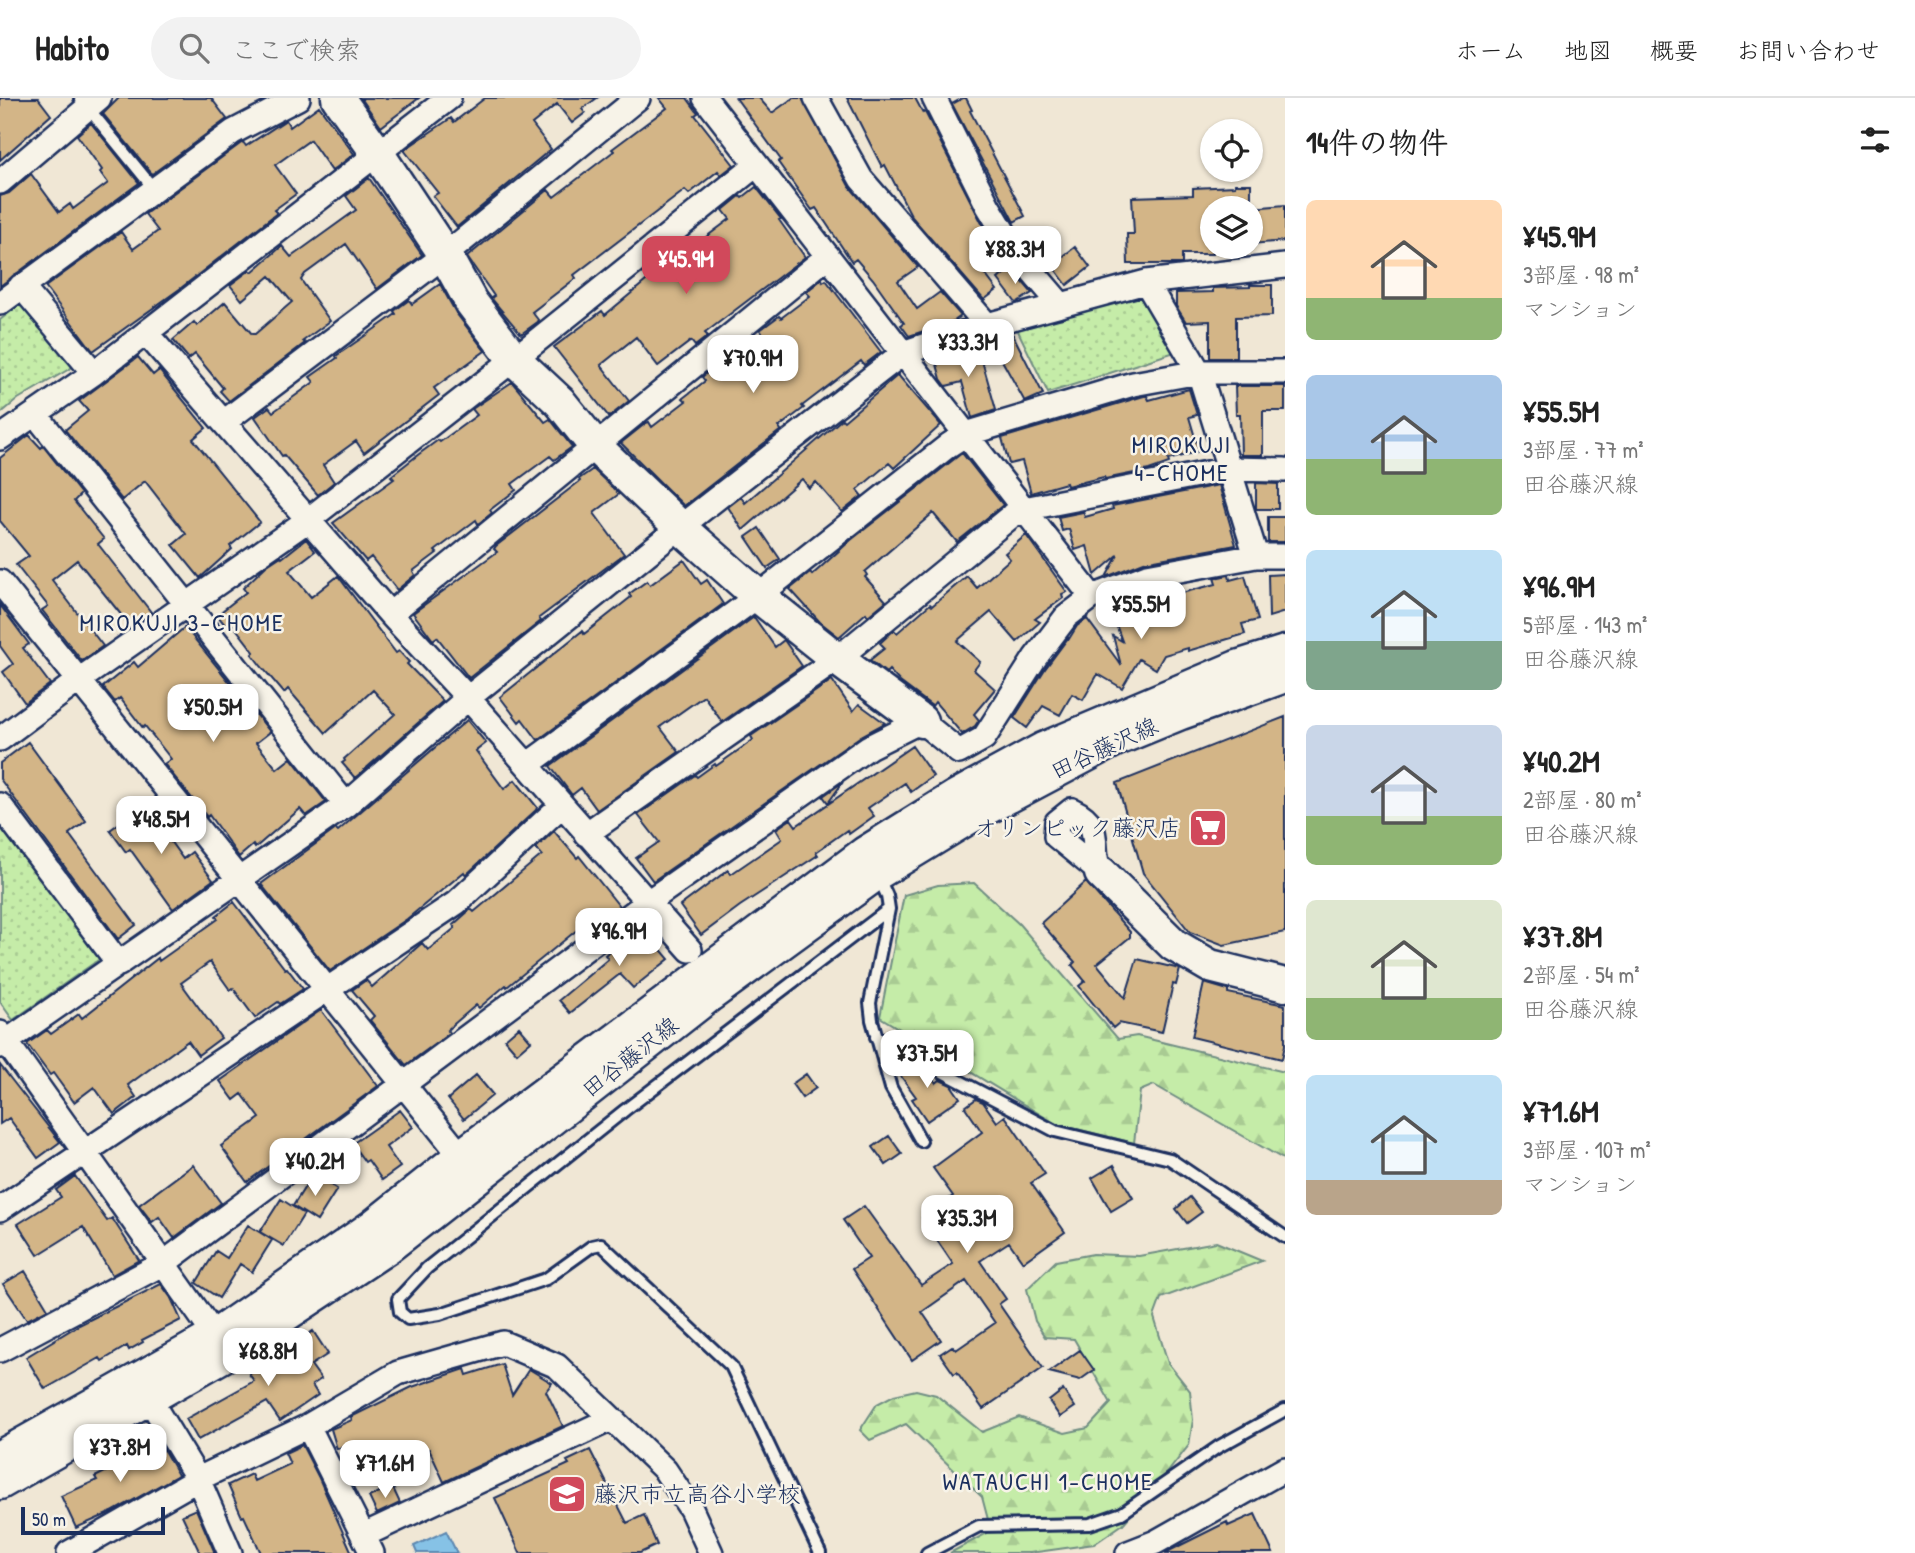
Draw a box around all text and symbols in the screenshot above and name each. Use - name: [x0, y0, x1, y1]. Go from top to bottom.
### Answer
- search box: [151, 17, 641, 80]
- text: Habito: [35, 26, 109, 70]
- icon: search: [175, 29, 213, 67]
- text: ここで検索: [231, 32, 361, 67]
- text: ホーム: [1455, 34, 1526, 66]
- text: 地図: [1564, 34, 1612, 66]
- text: 概要: [1650, 34, 1698, 66]
- text: お問い合わせ: [1736, 34, 1880, 66]
- map controls: [1200, 119, 1263, 259]
- button: locate: [1200, 119, 1263, 182]
- icon: filters: [1856, 121, 1894, 159]
- text: 14件の物件: [1306, 122, 1448, 162]
- button: layers: [1200, 196, 1263, 259]
- text: ¥45.9M: [1523, 216, 1596, 256]
- pin: ¥88.3M: [958, 226, 1072, 286]
- icon: home: [1362, 228, 1446, 312]
- text: ¥88.3M: [985, 233, 1045, 264]
- pin: ¥45.9M: [629, 236, 743, 296]
- text: ¥45.9M: [658, 243, 714, 274]
- text: 3部屋 · 98 m²: [1523, 259, 1639, 290]
- text: マンション: [1523, 293, 1637, 324]
- pin: ¥33.3M: [911, 320, 1025, 379]
- text: ¥33.3M: [938, 326, 998, 357]
- pin: ¥70.9M: [696, 336, 810, 395]
- text: ¥70.9M: [723, 342, 783, 373]
- text: ¥55.5M: [1523, 391, 1599, 431]
- icon: home: [1362, 403, 1446, 487]
- district label: MIROKUJI 4-CHOME: [1132, 428, 1232, 488]
- text: 3部屋 · 77 m²: [1523, 434, 1643, 465]
- text: 田谷藤沢線: [1523, 468, 1638, 499]
- text: ¥96.9M: [1523, 566, 1595, 606]
- icon: home: [1362, 578, 1446, 662]
- pin: ¥55.5M: [1084, 582, 1198, 641]
- text: ¥55.5M: [1112, 588, 1170, 619]
- district label: MIROKUJI 3-CHOME: [79, 606, 285, 638]
- text: 5部屋 · 143 m²: [1523, 609, 1647, 640]
- text: 田谷藤沢線: [1523, 643, 1638, 674]
- pin: ¥50.5M: [156, 684, 270, 744]
- text: ¥50.5M: [183, 691, 243, 722]
- street label: 田谷藤沢線: [1045, 709, 1162, 786]
- text: ¥40.2M: [1523, 741, 1600, 781]
- icon: home: [1362, 753, 1446, 837]
- text: 2部屋 · 80 m²: [1523, 784, 1641, 815]
- pin: ¥48.5M: [104, 796, 218, 856]
- text: ¥48.5M: [132, 803, 190, 834]
- supermarket icon: オリンピック藤沢店: [1187, 807, 1229, 849]
- place label: オリンピック藤沢店: [974, 812, 1181, 843]
- text: 田谷藤沢線: [1523, 818, 1638, 849]
- pin: ¥96.9M: [562, 908, 676, 968]
- text: ¥96.9M: [591, 915, 647, 946]
- text: ¥37.8M: [1523, 916, 1602, 956]
- icon: home: [1362, 928, 1446, 1012]
- text: 2部屋 · 54 m²: [1523, 959, 1640, 990]
- text: 田谷藤沢線: [1523, 993, 1638, 1024]
- street label: 田谷藤沢線: [575, 1009, 685, 1104]
- pin: ¥37.5M: [870, 1030, 984, 1090]
- text: ¥37.5M: [897, 1037, 957, 1068]
- text: ¥71.6M: [1523, 1091, 1599, 1131]
- icon: home: [1362, 1103, 1446, 1187]
- text: 3部屋 · 107 m²: [1523, 1134, 1651, 1165]
- pin: ¥40.2M: [258, 1138, 372, 1198]
- text: ¥40.2M: [286, 1145, 344, 1176]
- text: マンション: [1523, 1168, 1637, 1199]
- pin: ¥35.3M: [910, 1196, 1024, 1255]
- text: ¥35.3M: [937, 1202, 997, 1233]
- pin: ¥68.8M: [211, 1328, 325, 1388]
- text: ¥68.8M: [239, 1335, 297, 1366]
- pin: ¥37.8M: [63, 1424, 177, 1484]
- text: ¥37.8M: [90, 1431, 150, 1462]
- pin: ¥71.6M: [328, 1440, 442, 1500]
- text: ¥71.6M: [356, 1447, 414, 1478]
- district label: WATAUCHI 1-CHOME: [942, 1465, 1154, 1497]
- school or university icon: 藤沢市立高谷小学校: [546, 1473, 588, 1515]
- place label: 藤沢市立高谷小学校: [594, 1478, 801, 1509]
- scale bar: [21, 1504, 164, 1536]
- text: 50 m: [32, 1506, 66, 1532]

